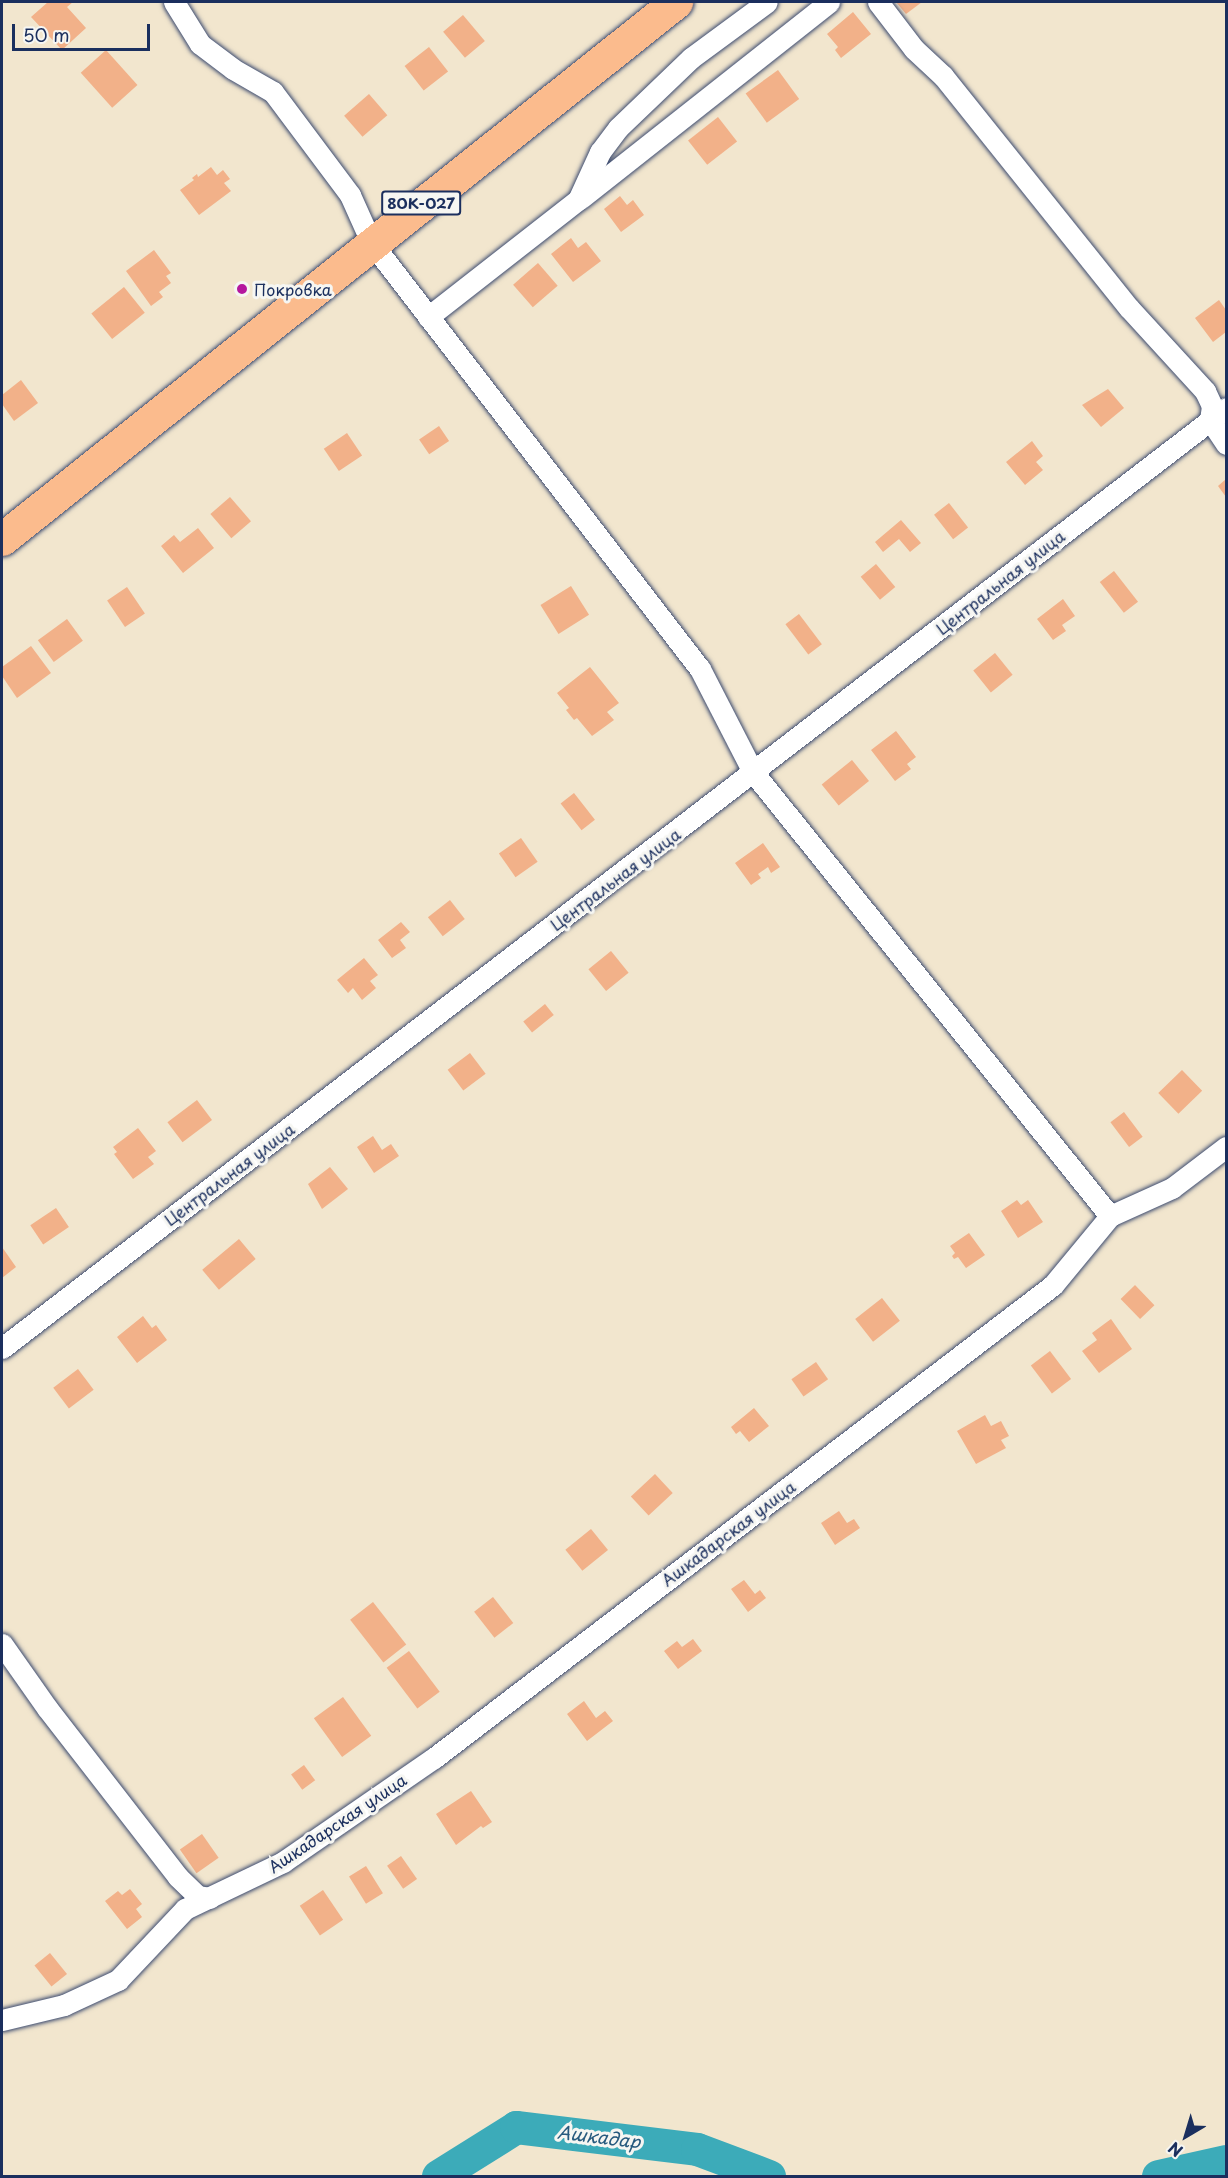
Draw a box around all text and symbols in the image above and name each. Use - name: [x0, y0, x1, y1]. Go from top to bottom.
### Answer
- scale bar: [15, 12, 153, 50]
- text: 50 m: [23, 21, 70, 48]
- road number: 80К-027: [380, 191, 462, 215]
- place label: Покровка: [254, 279, 332, 299]
- marker: Покровка: [235, 282, 249, 296]
- street label: Центральная улица: [932, 526, 1068, 638]
- street label: Центральная улица: [546, 824, 684, 934]
- street label: Центральная улица: [160, 1119, 298, 1229]
- street label: Ашкадарская улица: [657, 1476, 799, 1590]
- street label: Ашкадарская улица: [264, 1769, 410, 1877]
- north arrow: [1156, 2106, 1216, 2166]
- water label: Ашкадар: [556, 2121, 642, 2153]
- text: N: [1163, 2137, 1187, 2164]

